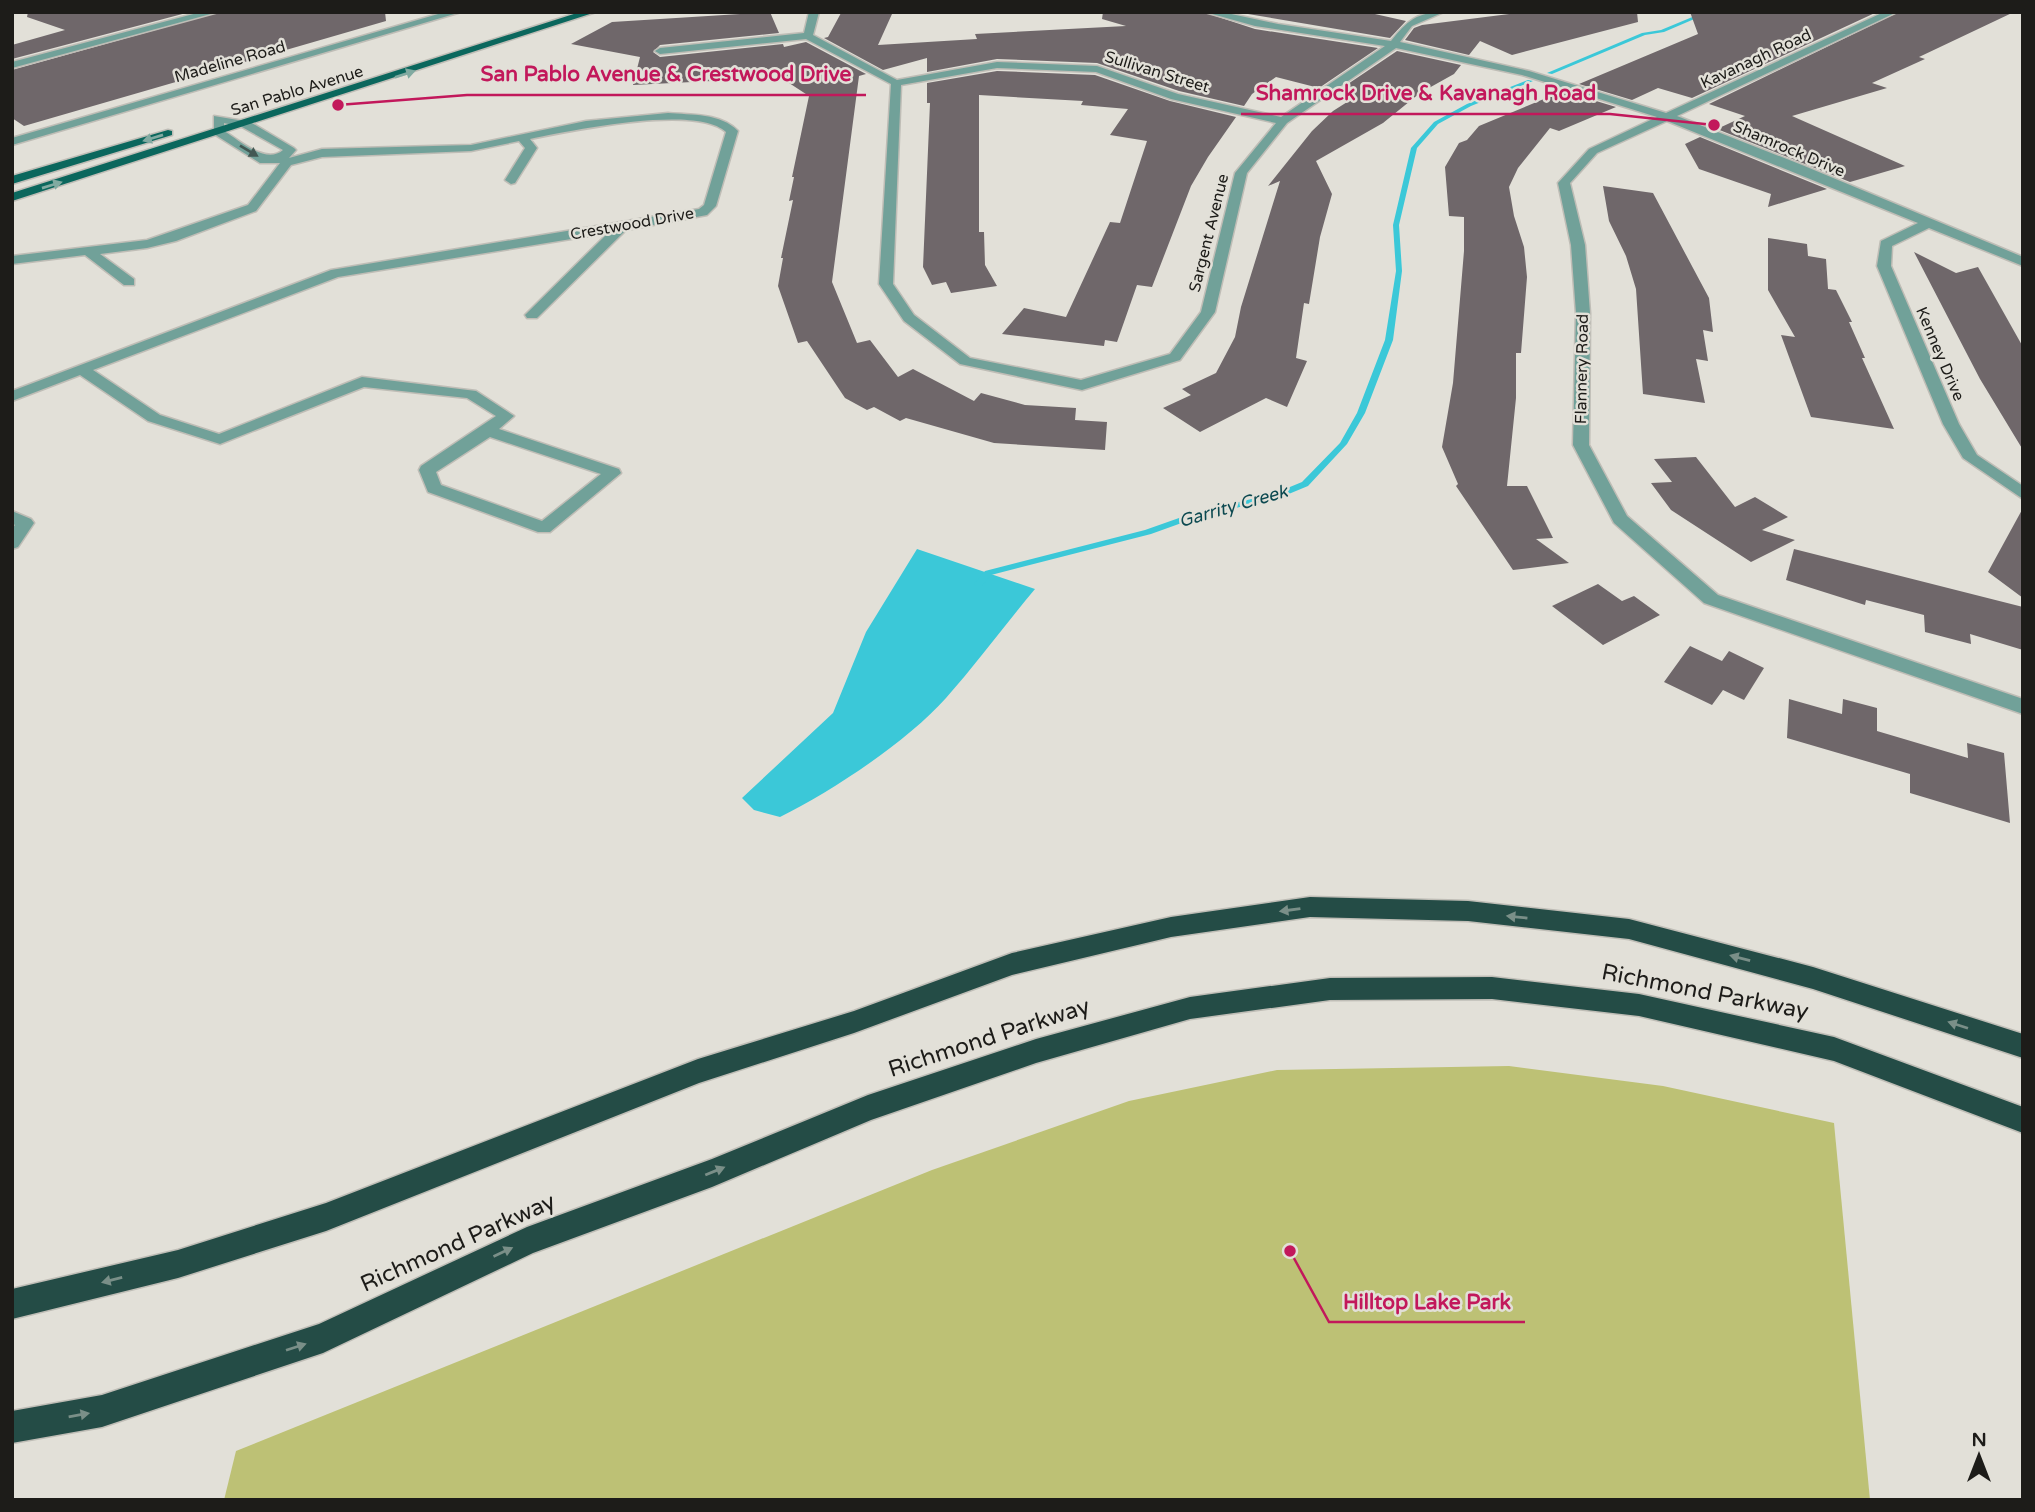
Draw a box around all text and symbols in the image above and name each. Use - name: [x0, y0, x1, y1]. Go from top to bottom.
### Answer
- street label: Kavanagh Road: [1697, 25, 1815, 93]
- street label: Madeline Road: [172, 37, 288, 87]
- street label: Sullivan Street: [1102, 47, 1212, 97]
- callout: San Pablo Avenue & Crestwood Drive: [467, 53, 866, 95]
- street label: San Pablo Avenue: [228, 61, 366, 121]
- text: San Pablo Avenue & Crestwood Drive: [481, 62, 852, 87]
- one-way arrow: [394, 68, 415, 78]
- callout: Shamrock Drive & Kavanagh Road: [1241, 72, 1610, 114]
- text: Shamrock Drive & Kavanagh Road: [1256, 81, 1596, 106]
- street label: Shamrock Drive: [1730, 116, 1848, 182]
- one-way arrow: [142, 133, 163, 143]
- one-way arrow: [239, 144, 258, 157]
- street label: Sargent Avenue: [1185, 172, 1233, 294]
- one-way arrow: [41, 179, 62, 189]
- street label: Crestwood Drive: [569, 203, 695, 245]
- street label: Kenney Drive: [1911, 304, 1969, 404]
- street label: Flannery Road: [1571, 314, 1593, 424]
- water label: Garrity Creek: [1176, 480, 1291, 532]
- one-way arrow: [1279, 905, 1301, 916]
- one-way arrow: [1506, 911, 1528, 922]
- one-way arrow: [1730, 953, 1751, 963]
- street label: Richmond Parkway: [1599, 958, 1811, 1026]
- street label: Richmond Parkway: [885, 992, 1093, 1084]
- one-way arrow: [1947, 1019, 1968, 1030]
- one-way arrow: [705, 1165, 726, 1176]
- street label: Richmond Parkway: [356, 1187, 560, 1299]
- one-way arrow: [493, 1247, 513, 1258]
- one-way arrow: [101, 1274, 123, 1285]
- callout: Hilltop Lake Park: [1329, 1280, 1525, 1322]
- text: Hilltop Lake Park: [1343, 1290, 1512, 1315]
- one-way arrow: [286, 1341, 307, 1352]
- one-way arrow: [69, 1409, 91, 1420]
- north arrow: [1944, 1421, 2014, 1491]
- text: N: [1971, 1429, 1987, 1451]

